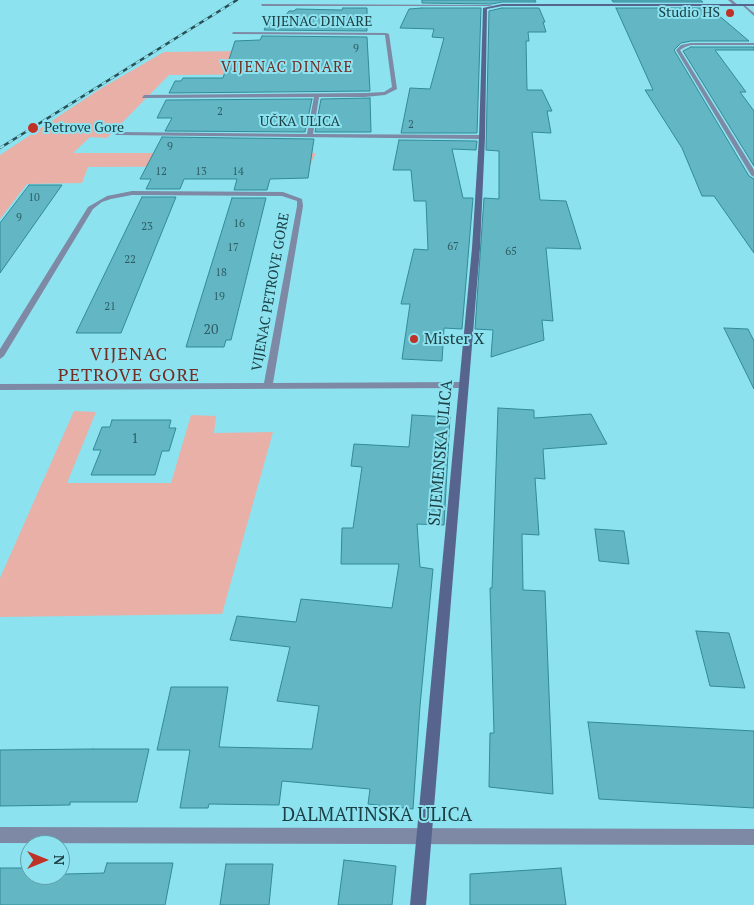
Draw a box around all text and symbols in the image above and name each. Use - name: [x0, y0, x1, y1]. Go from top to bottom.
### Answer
- place label: Studio HS: [658, 5, 720, 21]
- marker: Studio HS: [724, 7, 736, 19]
- street label: VIJENAC DINARE: [262, 14, 372, 30]
- house number: 9: [353, 42, 359, 56]
- district label: VIJENAC DINARE: [219, 59, 355, 77]
- house number: 2: [217, 105, 223, 119]
- street label: UČKA ULICA: [260, 114, 340, 130]
- house number: 2: [408, 118, 414, 132]
- place label: Petrove Gore: [44, 120, 124, 136]
- marker: Petrove Gore: [26, 121, 40, 135]
- house number: 9: [167, 140, 173, 154]
- house number: 12: [155, 165, 167, 179]
- house number: 13: [195, 165, 207, 179]
- house number: 14: [232, 165, 244, 179]
- house number: 10: [28, 191, 40, 205]
- house number: 9: [16, 211, 22, 225]
- street label: VIJENAC PETROVE GORE: [249, 212, 293, 372]
- house number: 16: [233, 217, 245, 231]
- house number: 23: [141, 220, 153, 234]
- house number: 67: [447, 240, 459, 254]
- house number: 17: [227, 241, 239, 255]
- house number: 65: [505, 245, 517, 259]
- house number: 22: [124, 253, 136, 267]
- house number: 18: [215, 266, 227, 280]
- house number: 19: [213, 290, 225, 304]
- house number: 21: [104, 300, 116, 314]
- house number: 20: [204, 322, 218, 338]
- place label: Mister X: [424, 329, 484, 349]
- marker: Mister X: [408, 333, 420, 345]
- district label: VIJENAC PETROVE GORE: [56, 344, 202, 386]
- street label: SLJEMENSKA ULICA: [425, 379, 457, 527]
- house number: 1: [131, 431, 139, 447]
- street label: DALMATINSKA ULICA: [282, 805, 472, 827]
- north arrow: [20, 835, 70, 885]
- text: N: [50, 855, 69, 865]

